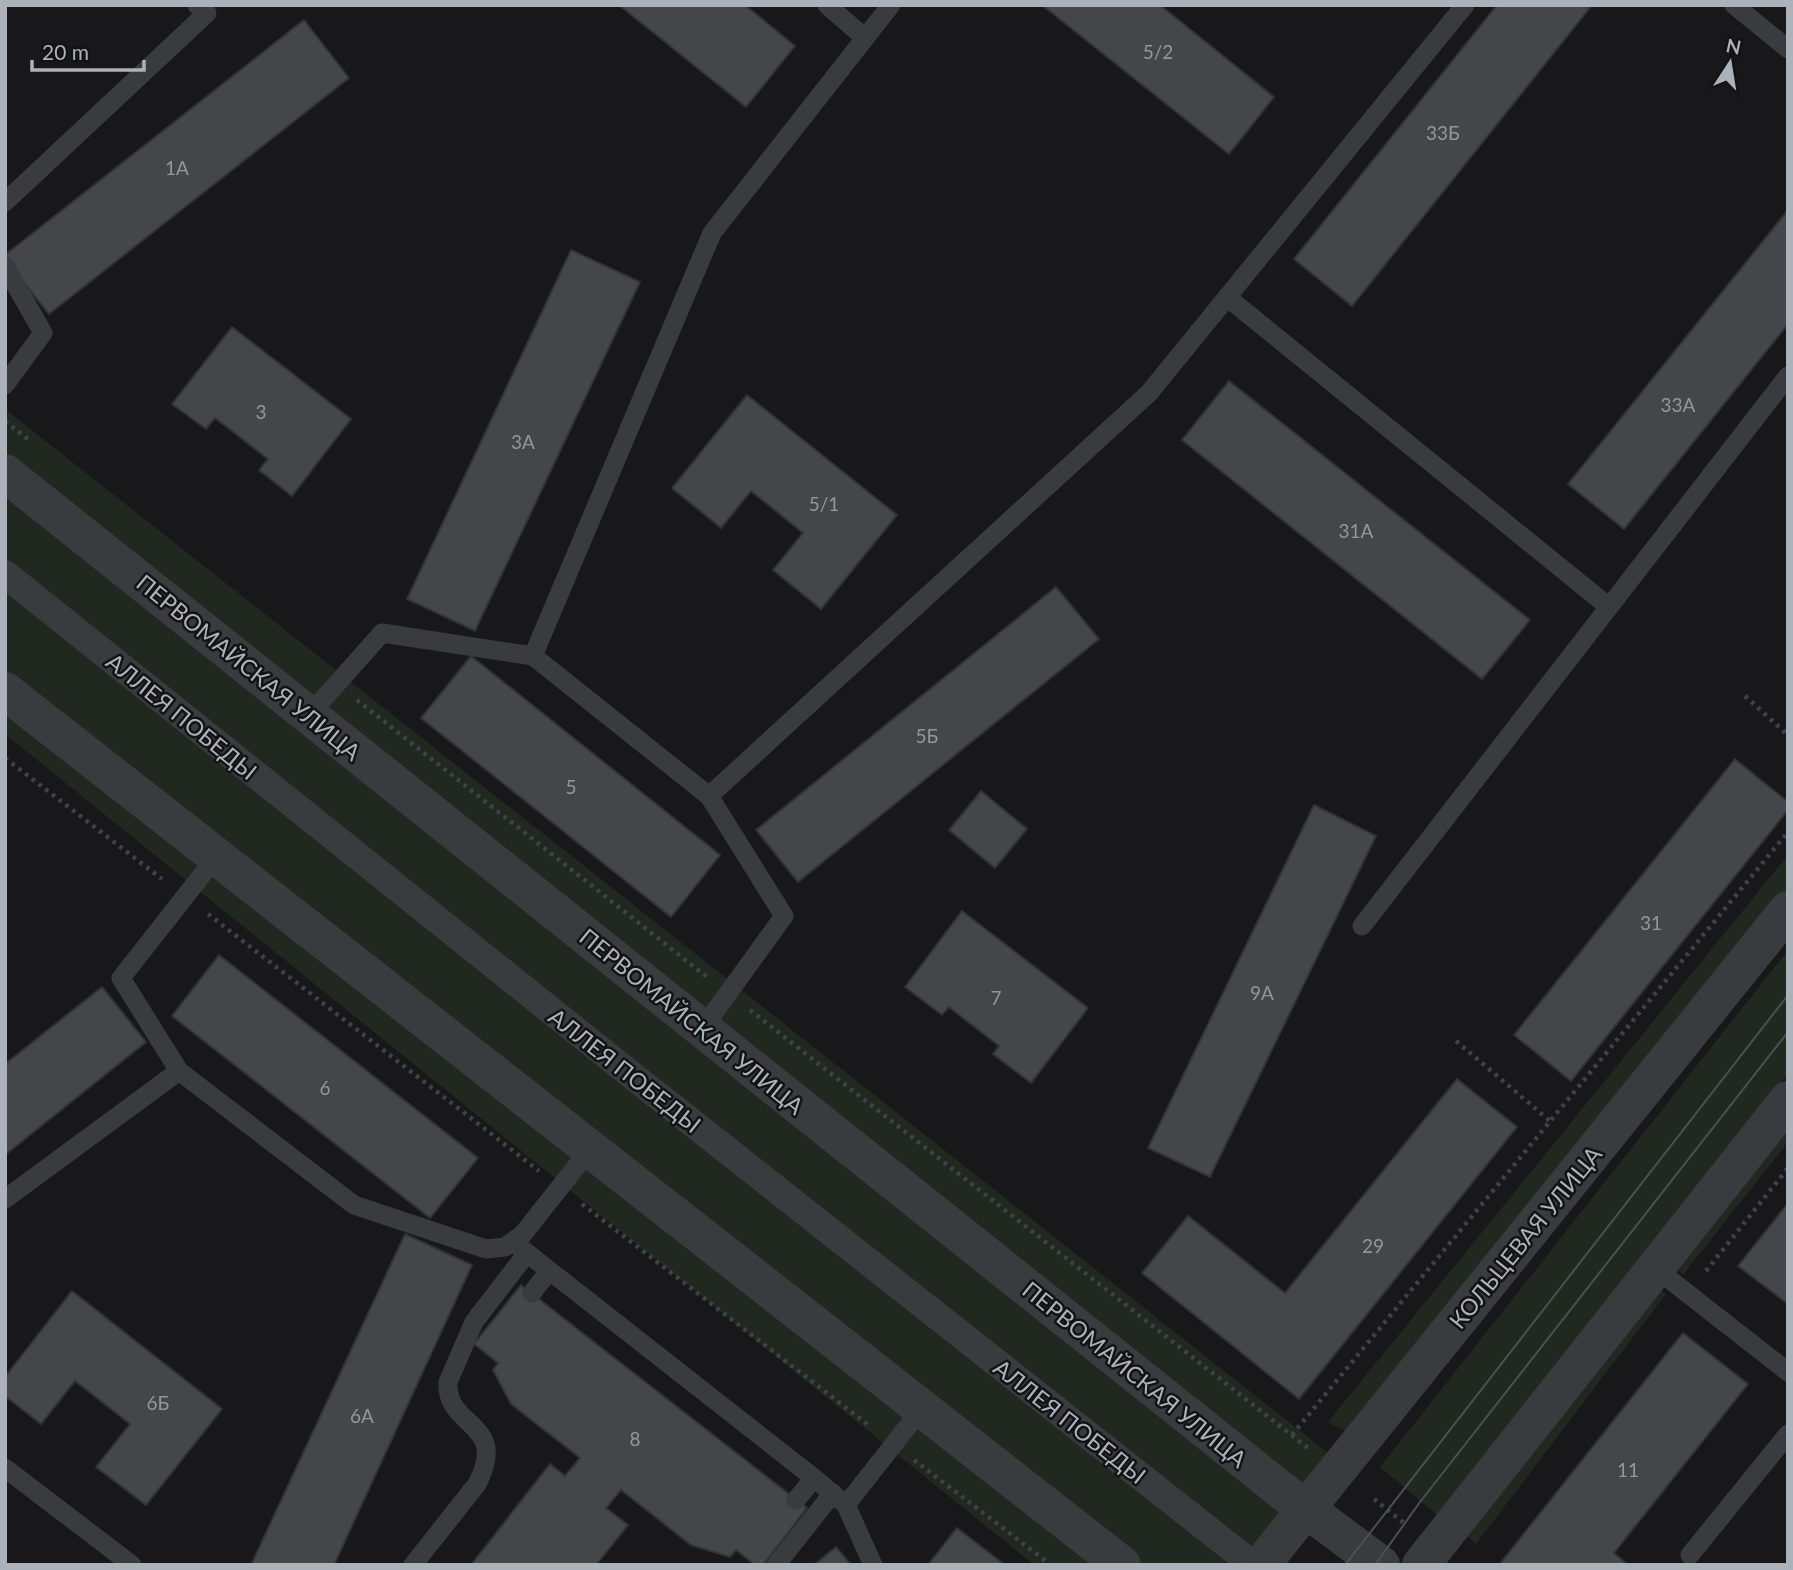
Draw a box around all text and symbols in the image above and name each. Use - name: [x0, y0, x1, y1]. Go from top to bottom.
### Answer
- scale bar: [32, 28, 144, 72]
- north arrow: [1695, 28, 1765, 98]
- text: N: [1724, 33, 1743, 59]
- text: 20 m: [42, 39, 89, 64]
- house number: 5/2: [1143, 40, 1173, 63]
- house number: 33Б: [1426, 121, 1460, 144]
- house number: 1А: [165, 156, 189, 179]
- house number: 33А: [1661, 393, 1696, 416]
- house number: 3: [255, 400, 267, 423]
- house number: 3А: [511, 430, 535, 453]
- house number: 5/1: [809, 492, 839, 515]
- house number: 31А: [1339, 519, 1374, 542]
- street label: ПЕРВОМАЙСКАЯ УЛИЦА: [131, 568, 367, 766]
- street label: АЛЛЕЯ ПОБЕДЫ: [101, 647, 263, 785]
- house number: 5Б: [916, 724, 938, 747]
- house number: 5: [565, 775, 577, 798]
- house number: 31: [1640, 911, 1662, 934]
- street label: ПЕРВОМАЙСКАЯ УЛИЦА: [574, 922, 810, 1120]
- house number: 9А: [1250, 981, 1274, 1004]
- house number: 7: [990, 986, 1002, 1009]
- street label: АЛЛЕЯ ПОБЕДЫ: [543, 1002, 707, 1138]
- house number: 6: [319, 1076, 331, 1099]
- street label: КОЛЬЦЕВАЯ УЛИЦА: [1443, 1140, 1607, 1334]
- house number: 29: [1362, 1234, 1384, 1257]
- street label: ПЕРВОМАЙСКАЯ УЛИЦА: [1017, 1275, 1253, 1473]
- street label: АЛЛЕЯ ПОБЕДЫ: [988, 1353, 1152, 1489]
- house number: 6Б: [147, 1391, 169, 1414]
- house number: 6А: [350, 1404, 374, 1427]
- house number: 8: [629, 1427, 641, 1450]
- house number: 11: [1617, 1458, 1639, 1481]

